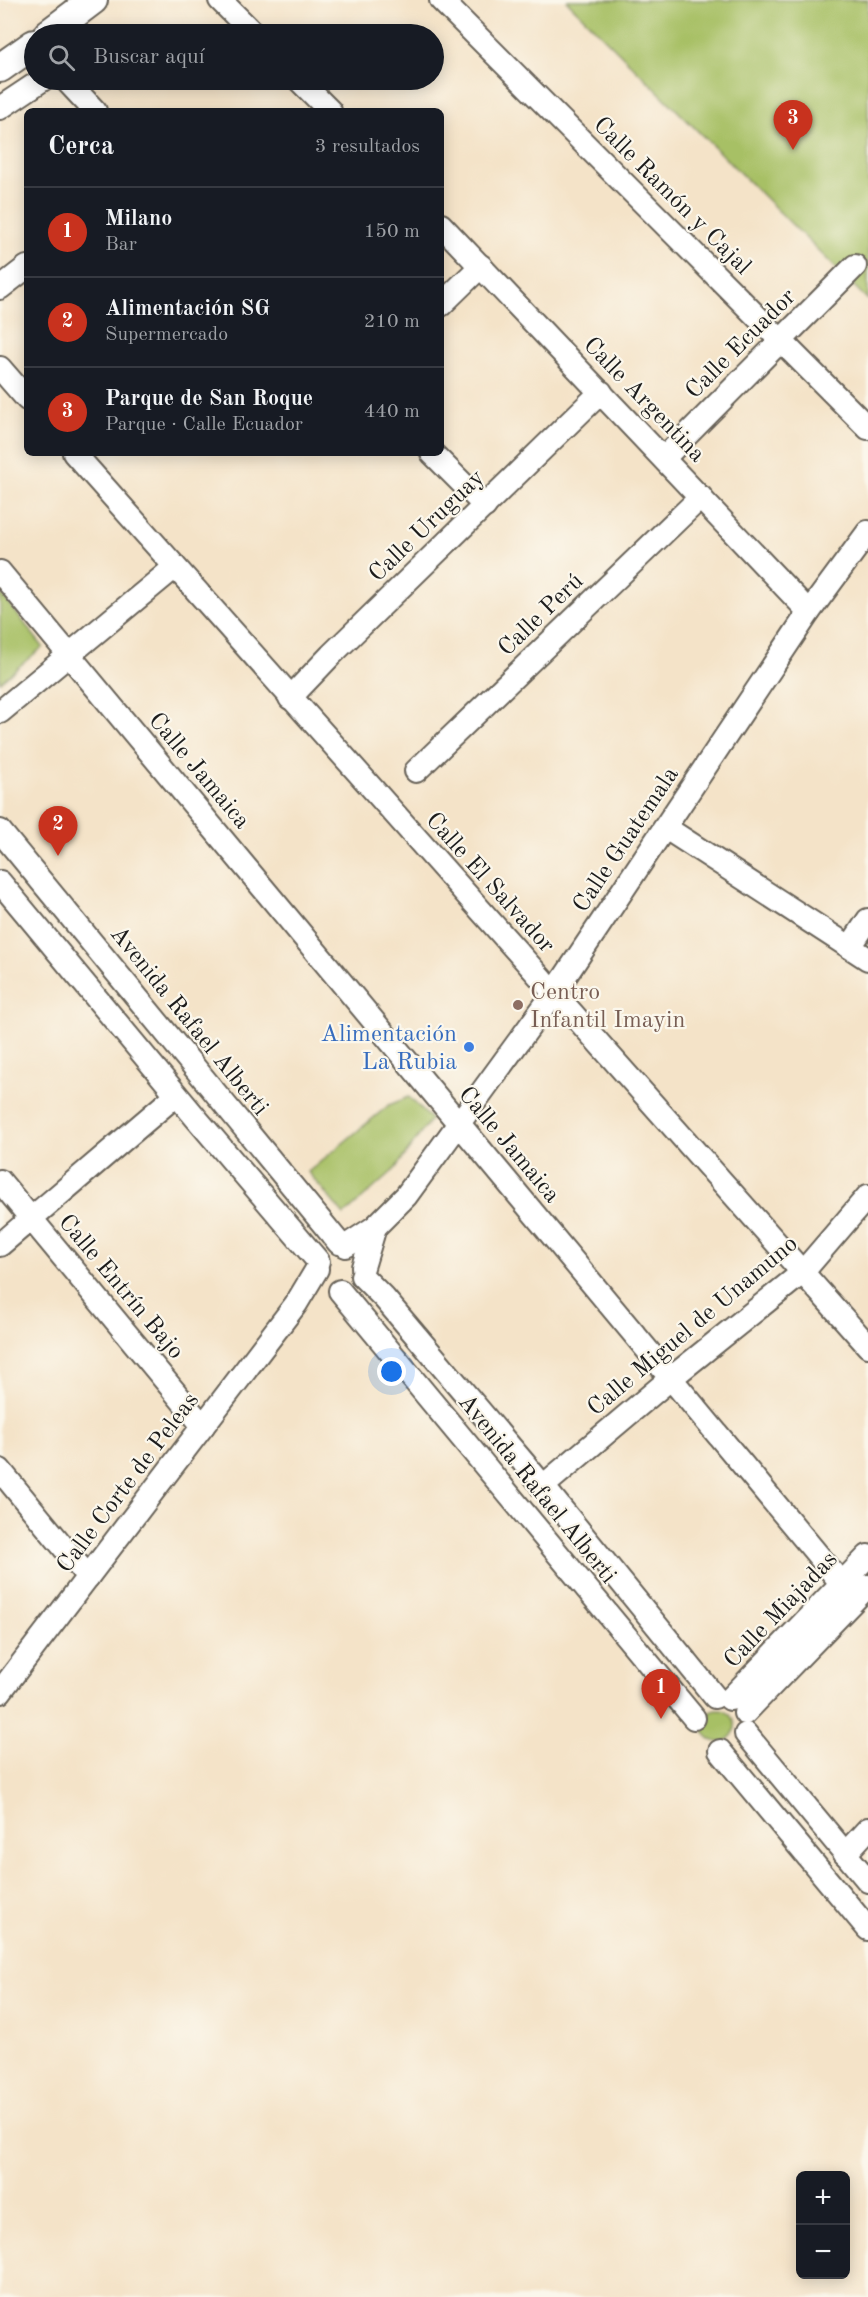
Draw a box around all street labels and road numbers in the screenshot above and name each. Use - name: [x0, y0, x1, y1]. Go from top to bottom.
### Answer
- street label: Calle Ramón y Cajal: [588, 113, 755, 280]
- street label: Calle Ecuador: [682, 285, 801, 404]
- street label: Calle Argentina: [578, 333, 709, 468]
- street label: Calle Uruguay: [365, 466, 490, 587]
- street label: Calle Perú: [494, 569, 588, 661]
- street label: Calle Jamaica: [143, 709, 254, 834]
- street label: Calle Guatemala: [569, 763, 684, 917]
- street label: Calle El Salvador: [420, 809, 559, 958]
- street label: Avenida Rafael Alberti: [105, 922, 272, 1120]
- street label: Calle Jamaica: [453, 1083, 564, 1208]
- street label: Calle Entrín Bajo: [53, 1210, 188, 1364]
- street label: Calle Miguel de Unamuno: [584, 1232, 803, 1421]
- street label: Calle Corte de Peleas: [53, 1389, 204, 1578]
- street label: Avenida Rafael Alberti: [453, 1390, 620, 1588]
- street label: Calle Miajadas: [720, 1548, 843, 1673]

